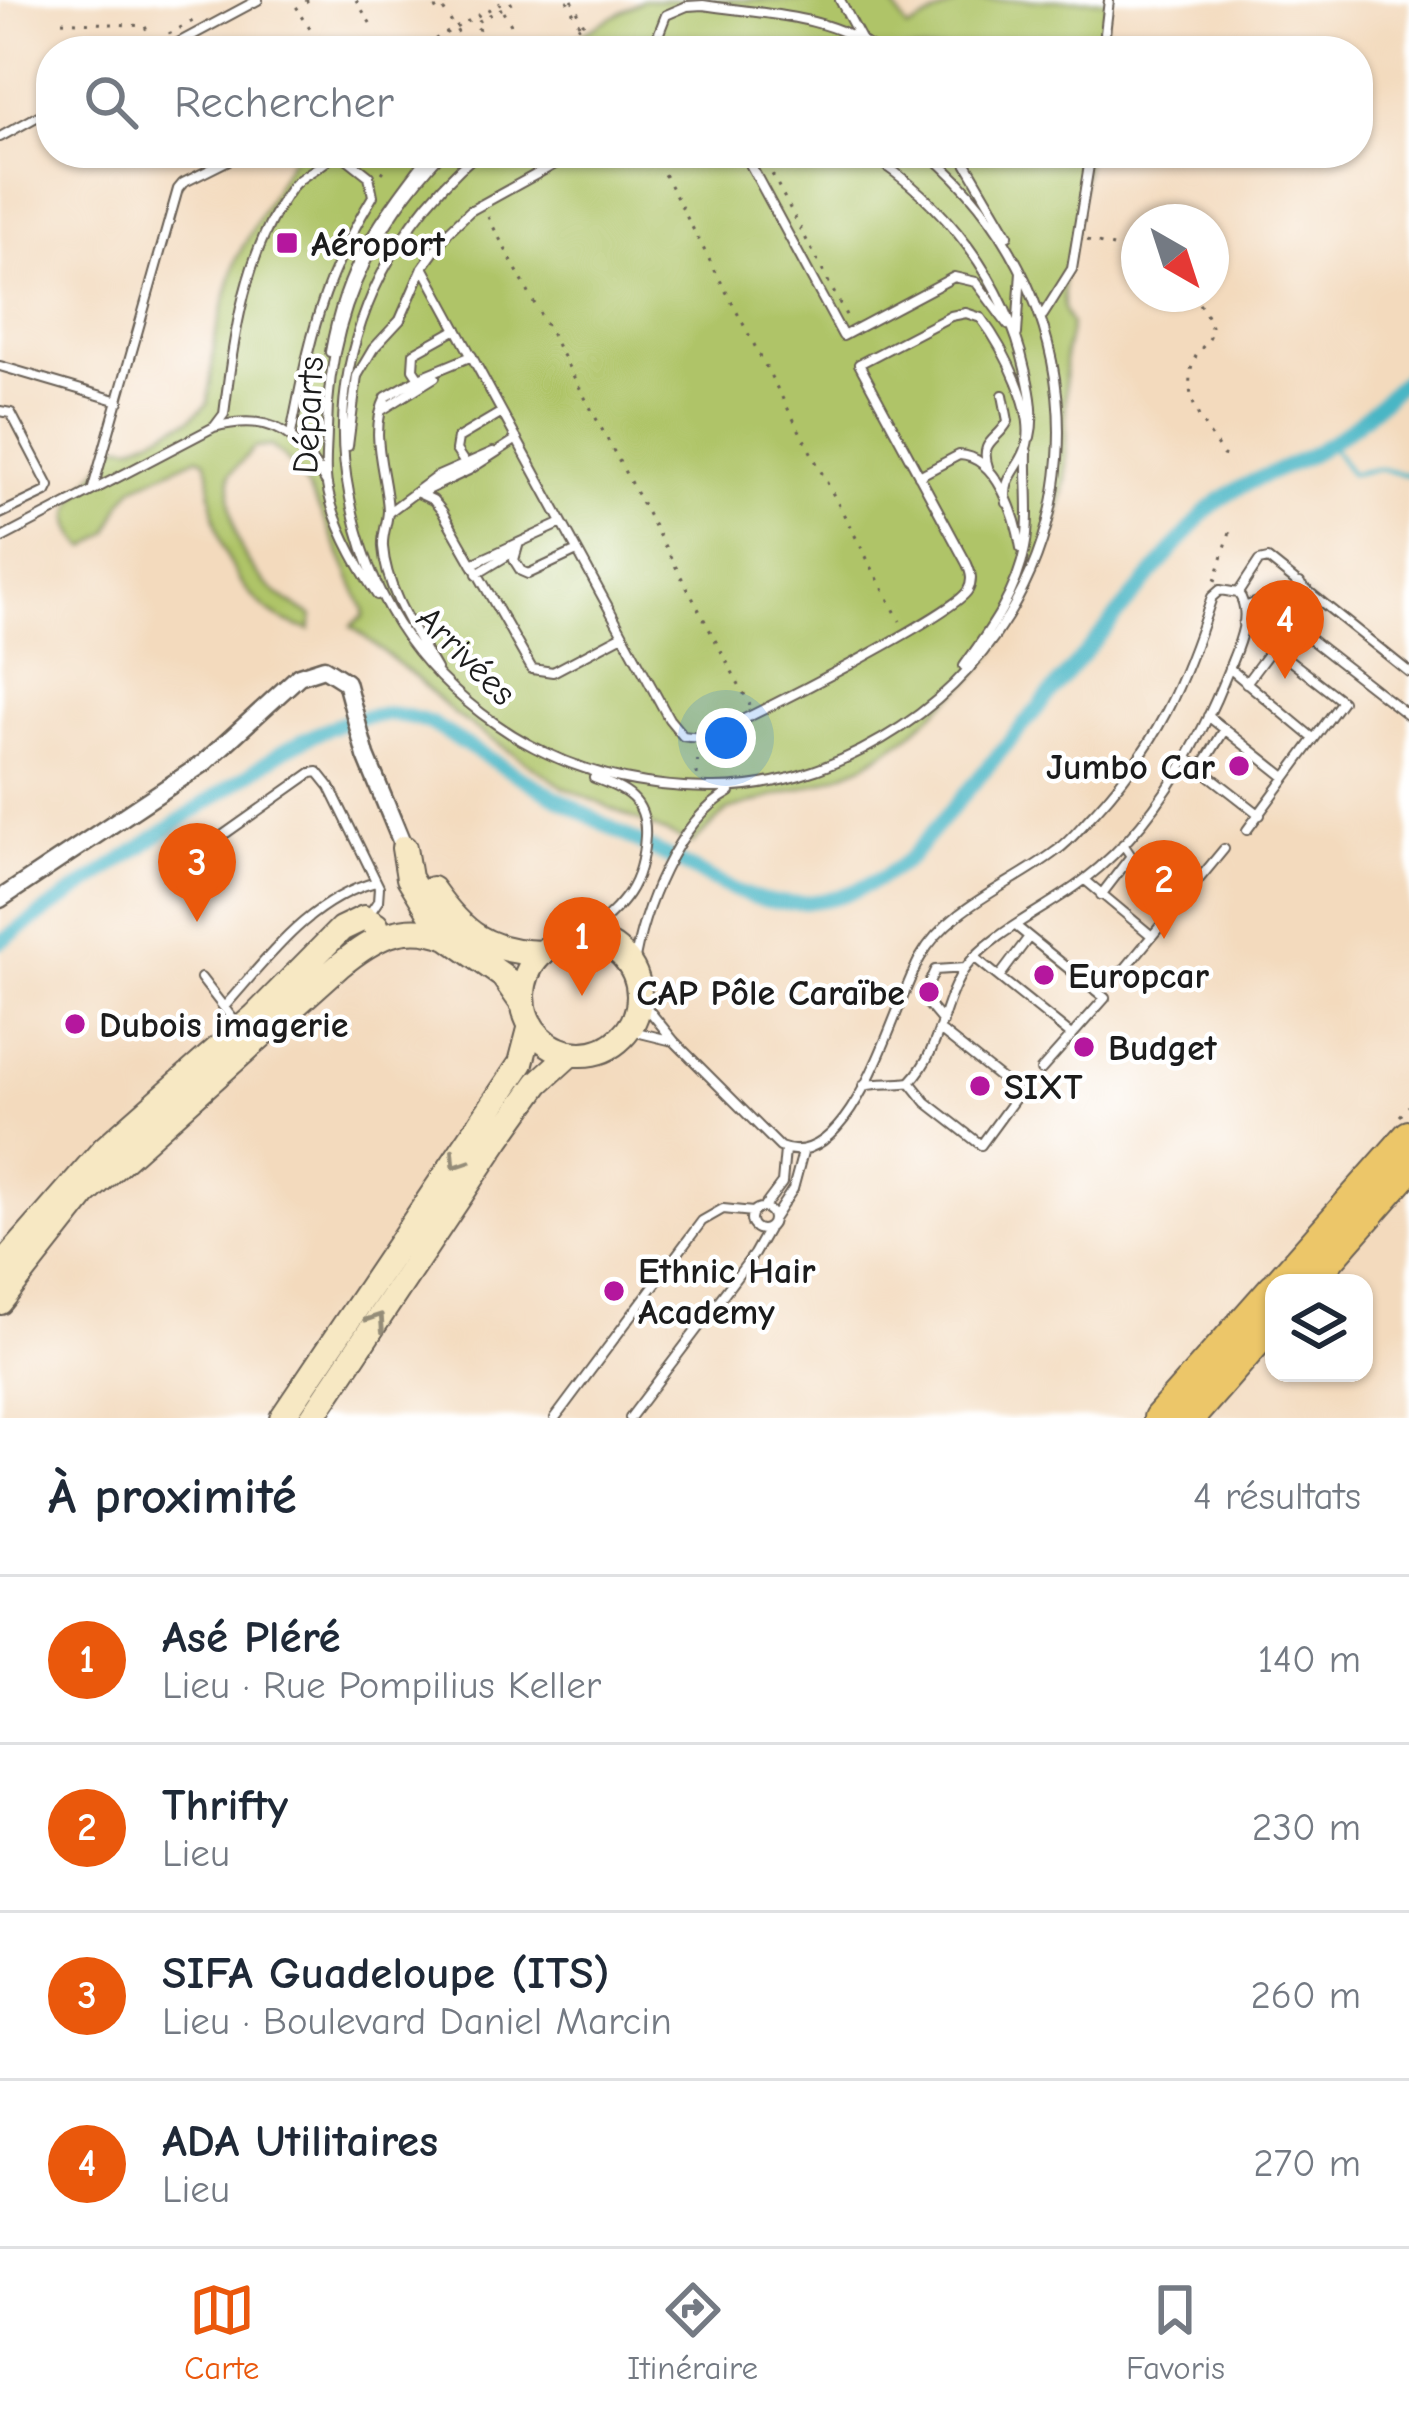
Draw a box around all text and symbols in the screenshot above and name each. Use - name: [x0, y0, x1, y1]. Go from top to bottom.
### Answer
- search box: [36, 36, 1373, 168]
- icon: search: [78, 69, 144, 135]
- text: Rechercher: [174, 76, 394, 128]
- north arrow: [1121, 204, 1229, 312]
- place label: Aéroport: [311, 224, 446, 265]
- marker: Aéroport: [274, 230, 300, 256]
- street label: Départs: [285, 355, 332, 475]
- pin: 4: [1246, 580, 1324, 679]
- street label: Arrivées: [408, 598, 524, 714]
- your location: [696, 708, 756, 768]
- place label: Jumbo Car: [1046, 747, 1215, 788]
- marker: Jumbo Car: [1226, 753, 1252, 779]
- pin: 3: [158, 823, 236, 922]
- pin: 2: [1125, 840, 1203, 939]
- pin: 1: [543, 897, 621, 996]
- place label: Europcar: [1068, 956, 1210, 997]
- marker: Europcar: [1031, 962, 1057, 988]
- place label: CAP Pôle Caraïbe: [636, 973, 905, 1014]
- marker: CAP Pôle Caraïbe: [916, 979, 942, 1005]
- place label: Dubois imagerie: [99, 1005, 348, 1046]
- marker: Dubois imagerie: [62, 1011, 88, 1037]
- place label: Budget: [1108, 1028, 1218, 1069]
- marker: Budget: [1071, 1034, 1097, 1060]
- place label: SIXT: [1004, 1067, 1083, 1108]
- marker: SIXT: [967, 1073, 993, 1099]
- one-way arrow: [450, 1148, 472, 1170]
- place label: Ethnic Hair Academy: [638, 1251, 816, 1333]
- map controls: [1265, 1274, 1373, 1382]
- button: layers: [1265, 1274, 1373, 1382]
- marker: Ethnic Hair Academy: [601, 1278, 627, 1304]
- one-way arrow: [363, 1312, 385, 1334]
- text: À proximité: [48, 1467, 297, 1526]
- text: 4 résultats: [1193, 1474, 1361, 1519]
- text: Asé Pléré: [162, 1611, 341, 1663]
- text: 1: [79, 1637, 95, 1682]
- text: 140 m: [1258, 1637, 1361, 1682]
- text: Lieu · Rue Pompilius Keller: [162, 1663, 601, 1708]
- text: Thrifty: [162, 1779, 288, 1831]
- text: 2: [77, 1805, 97, 1850]
- text: 230 m: [1252, 1805, 1361, 1850]
- text: Lieu: [162, 1831, 230, 1876]
- text: SIFA Guadeloupe (ITS): [162, 1947, 610, 1999]
- text: 3: [77, 1973, 97, 2018]
- text: 260 m: [1250, 1973, 1361, 2018]
- text: Lieu · Boulevard Daniel Marcin: [162, 1999, 672, 2044]
- text: ADA Utilitaires: [162, 2115, 438, 2167]
- text: 4: [78, 2141, 96, 2186]
- text: 270 m: [1253, 2141, 1361, 2186]
- text: Lieu: [162, 2167, 230, 2212]
- tab: Carte: [184, 2277, 259, 2387]
- tab: Itinéraire: [627, 2277, 758, 2387]
- tab: Favoris: [1126, 2277, 1225, 2387]

